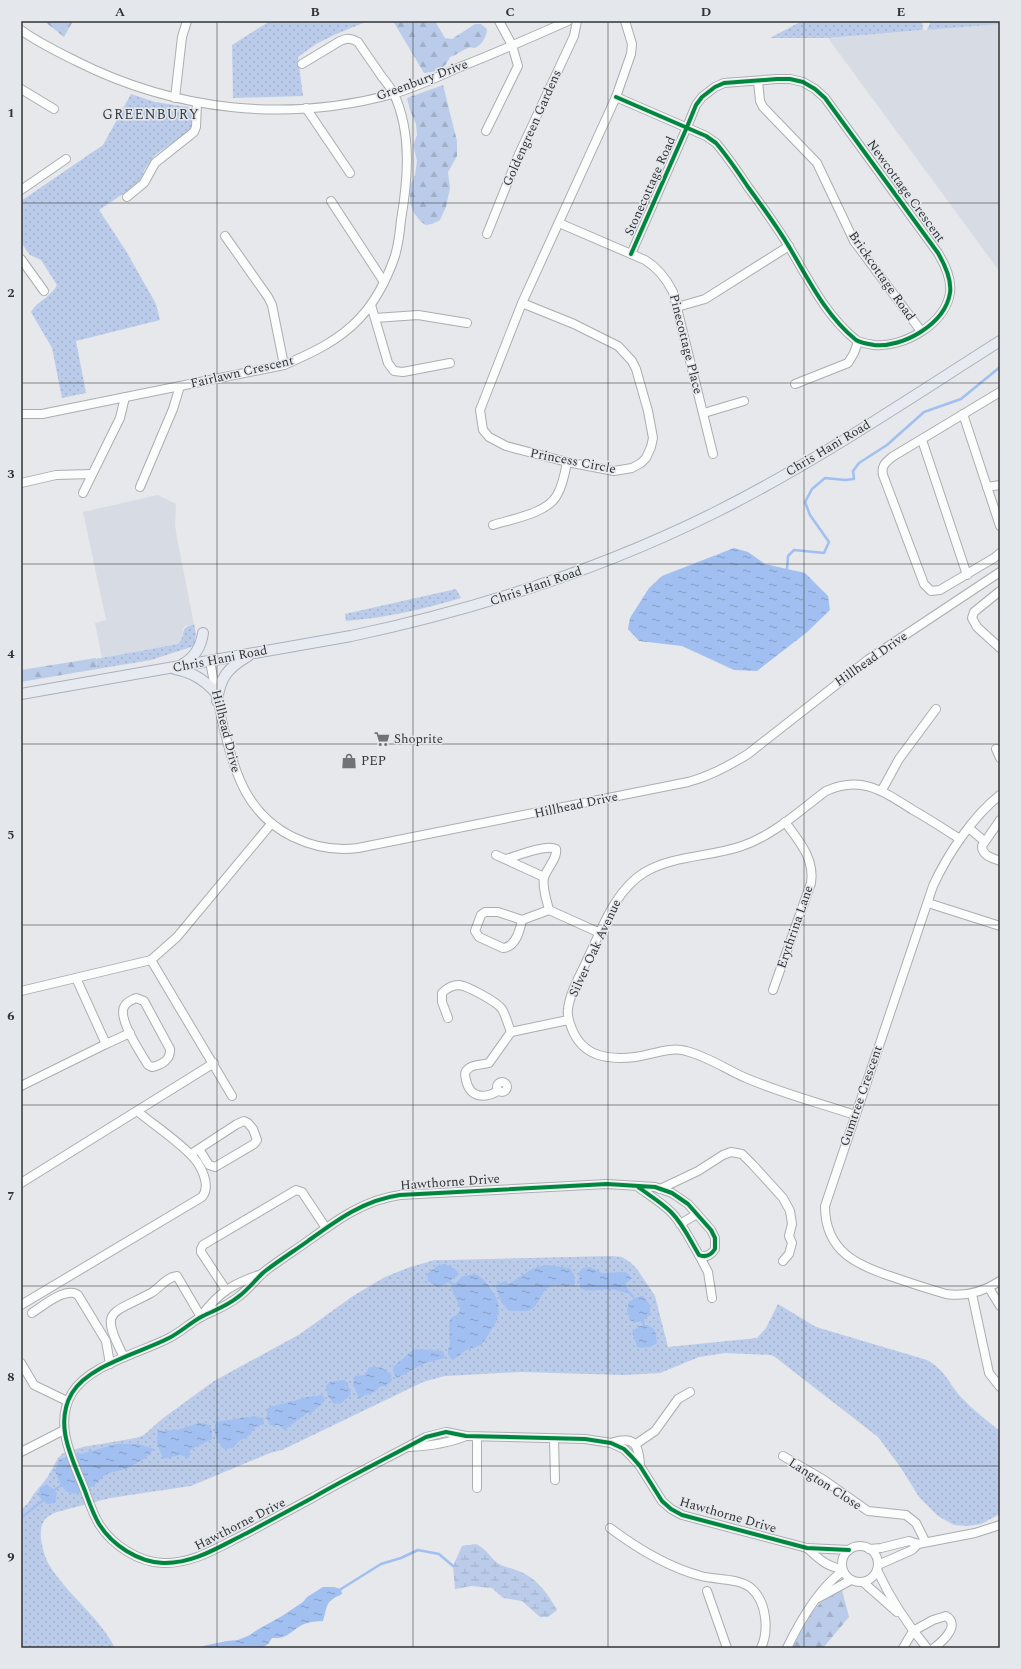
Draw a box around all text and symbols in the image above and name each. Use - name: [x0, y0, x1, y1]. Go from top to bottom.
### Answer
- text: A: [115, 2, 125, 22]
- text: B: [310, 2, 320, 22]
- text: C: [505, 2, 515, 22]
- text: D: [701, 2, 711, 22]
- text: E: [897, 2, 906, 22]
- street label: Greenbury Drive: [373, 54, 471, 106]
- street label: Goldengreen Gardens: [497, 67, 567, 189]
- text: 1: [7, 103, 15, 123]
- district label: GREENBURY: [102, 104, 200, 125]
- street label: Stonecottage Road: [619, 133, 681, 239]
- street label: Newcottage Crescent: [862, 135, 950, 247]
- street label: Brickcottage Road: [844, 227, 920, 325]
- text: 2: [7, 283, 15, 303]
- street label: Pinecottage Place: [664, 292, 708, 396]
- street label: Fairlawn Crescent: [188, 350, 296, 394]
- street label: Chris Hani Road: [782, 415, 874, 481]
- street label: Princess Circle: [528, 443, 618, 479]
- text: 3: [7, 464, 15, 484]
- street label: Chris Hani Road: [487, 561, 585, 611]
- street label: Hillhead Drive: [830, 626, 912, 692]
- street label: Chris Hani Road: [171, 640, 269, 678]
- text: 4: [7, 644, 15, 664]
- street label: Hillhead Drive: [206, 687, 246, 775]
- place label: Shoprite: [394, 729, 443, 749]
- supermarket icon: Shoprite: [373, 730, 391, 748]
- place label: PEP: [361, 751, 386, 771]
- shop icon: PEP: [340, 752, 358, 770]
- street label: Hillhead Drive: [532, 786, 620, 824]
- text: 5: [7, 825, 15, 845]
- street label: Erythrina Lane: [771, 883, 819, 971]
- street label: Silver Oak Avenue: [564, 896, 626, 1000]
- text: 6: [7, 1006, 15, 1026]
- street label: Gumtree Crescent: [834, 1043, 888, 1149]
- street label: Hawthorne Drive: [399, 1169, 501, 1195]
- text: 7: [7, 1186, 15, 1206]
- text: 8: [7, 1367, 15, 1387]
- street label: Langton Close: [784, 1453, 866, 1515]
- street label: Hawthorne Drive: [191, 1492, 289, 1556]
- street label: Hawthorne Drive: [677, 1492, 779, 1538]
- text: 9: [7, 1547, 15, 1567]

